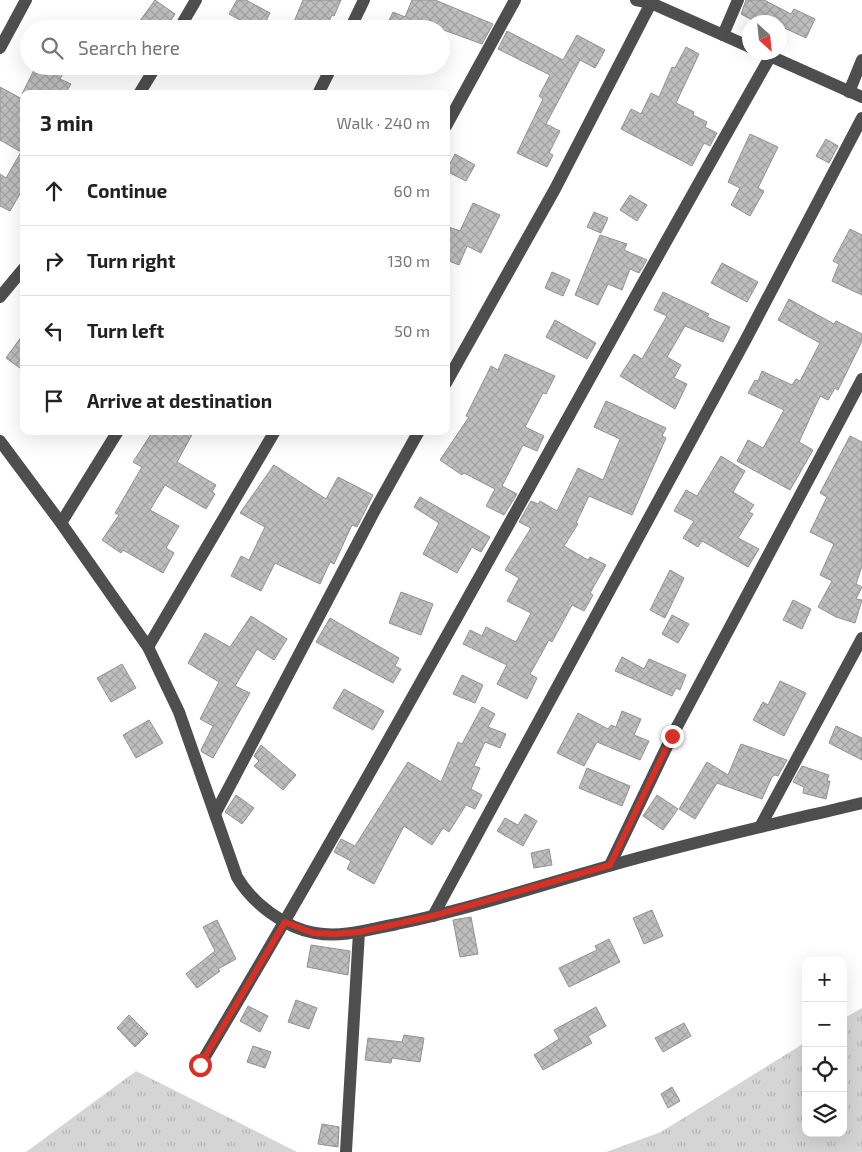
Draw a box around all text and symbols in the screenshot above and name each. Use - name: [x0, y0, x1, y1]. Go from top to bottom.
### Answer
- north arrow: [742, 15, 787, 60]
- search box: [20, 20, 450, 75]
- icon: search: [38, 34, 66, 62]
- text: Search here: [78, 36, 180, 59]
- text: 3 min: [40, 110, 93, 135]
- text: Walk · 240 m: [337, 113, 430, 132]
- icon: ahead: [40, 177, 68, 205]
- text: Continue: [87, 179, 167, 202]
- text: 60 m: [394, 181, 430, 200]
- icon: right: [40, 247, 68, 275]
- text: Turn right: [87, 249, 175, 272]
- text: 130 m: [388, 251, 430, 270]
- icon: left: [40, 317, 68, 345]
- text: Turn left: [87, 319, 164, 342]
- text: 50 m: [394, 321, 430, 340]
- icon: arrive: [40, 387, 68, 415]
- text: Arrive at destination: [87, 389, 272, 412]
- route end: [661, 725, 684, 748]
- map controls: [802, 957, 847, 1137]
- button: +: [802, 957, 847, 1002]
- button: −: [802, 1002, 847, 1047]
- button: locate: [802, 1047, 847, 1092]
- route start: [189, 1054, 212, 1077]
- button: layers: [802, 1092, 847, 1137]

